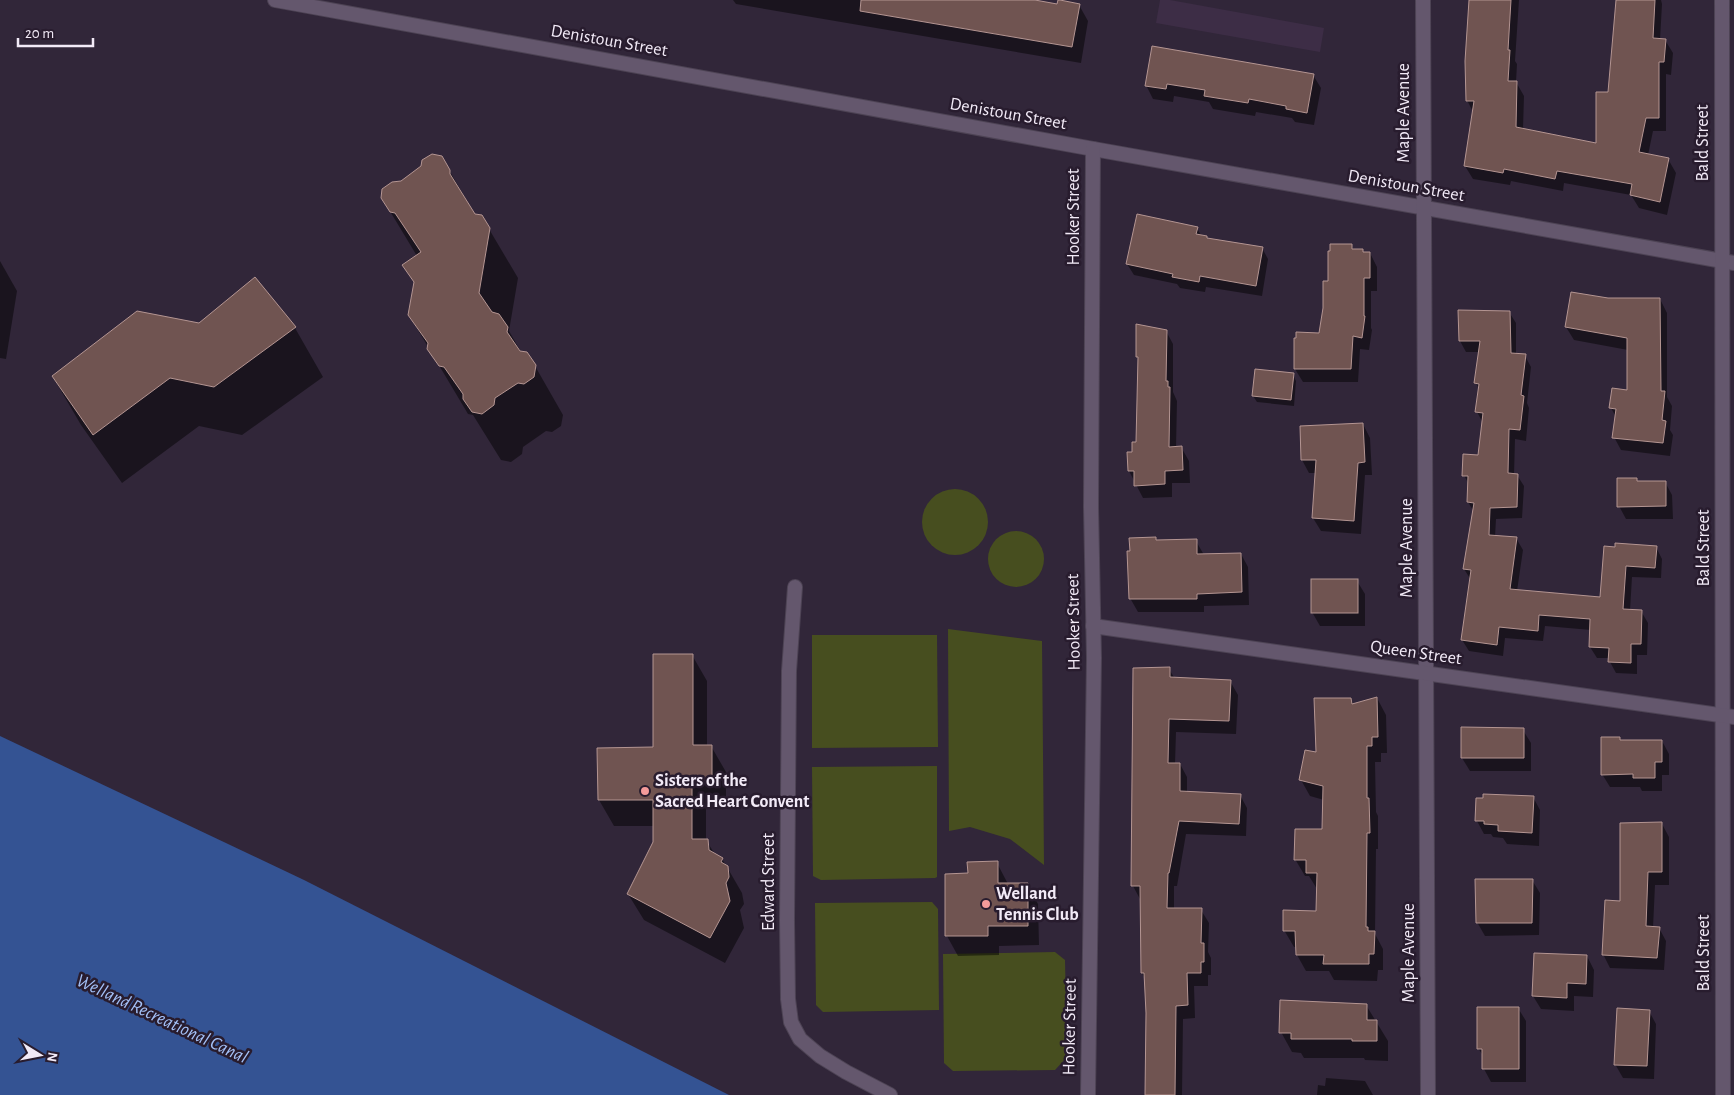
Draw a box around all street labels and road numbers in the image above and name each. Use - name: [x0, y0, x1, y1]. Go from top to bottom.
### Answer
- street label: Denistoun Street: [549, 22, 669, 60]
- street label: Maple Avenue: [1395, 63, 1413, 163]
- street label: Denistoun Street: [948, 95, 1068, 133]
- street label: Bald Street: [1694, 104, 1712, 182]
- street label: Denistoun Street: [1346, 167, 1466, 205]
- street label: Hooker Street: [1065, 168, 1083, 266]
- street label: Maple Avenue: [1398, 498, 1416, 598]
- street label: Bald Street: [1695, 509, 1713, 587]
- street label: Hooker Street: [1064, 573, 1084, 671]
- street label: Queen Street: [1369, 638, 1463, 668]
- street label: Edward Street: [760, 833, 778, 931]
- street label: Maple Avenue: [1400, 903, 1418, 1003]
- street label: Bald Street: [1695, 914, 1713, 992]
- street label: Hooker Street: [1060, 978, 1080, 1076]

